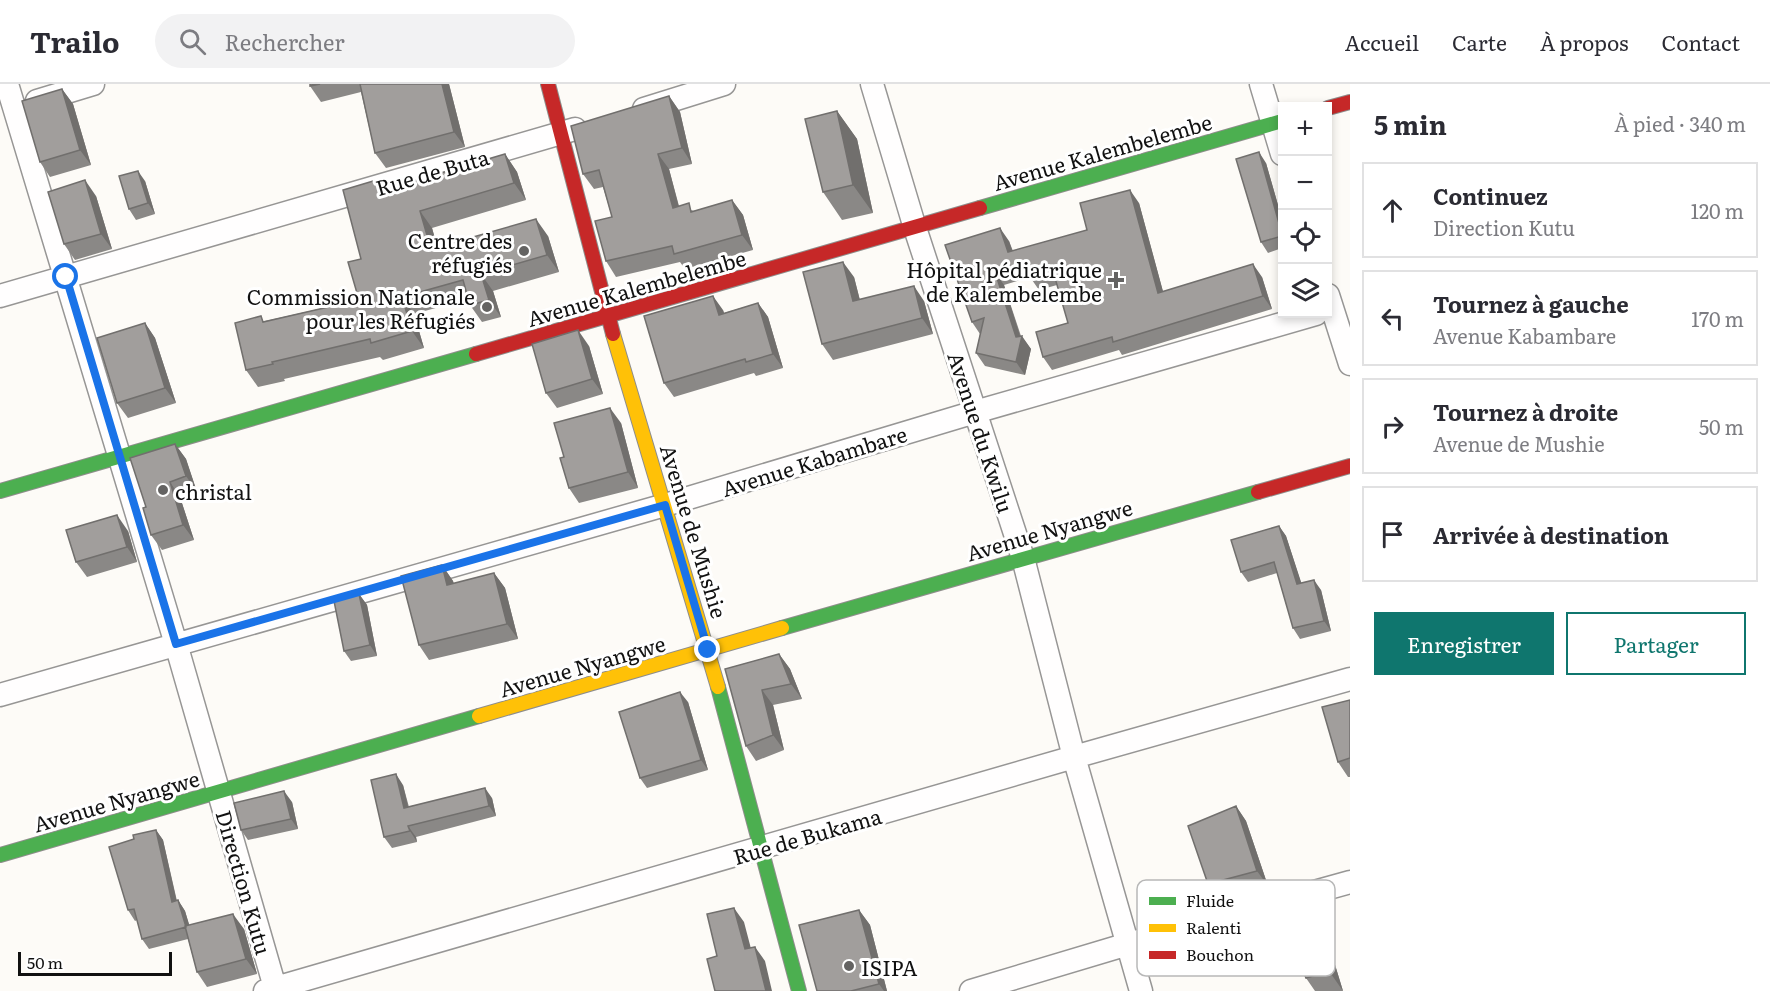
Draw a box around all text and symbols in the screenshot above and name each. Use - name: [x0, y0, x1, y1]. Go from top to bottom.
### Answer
- search box: [155, 14, 575, 68]
- text: Trailo: [30, 20, 119, 62]
- icon: search: [176, 25, 209, 58]
- text: Rechercher: [224, 25, 345, 58]
- text: Accueil: [1345, 26, 1419, 57]
- text: Carte: [1452, 26, 1507, 57]
- text: À propos: [1540, 26, 1629, 57]
- text: Contact: [1662, 26, 1740, 57]
- map controls: [1278, 102, 1332, 318]
- button: +: [1278, 102, 1332, 156]
- text: 5 min: [1374, 104, 1447, 143]
- street label: Avenue Kalembelembe: [989, 105, 1215, 197]
- text: À pied · 340 m: [1614, 108, 1746, 138]
- street label: Rue de Buta: [372, 140, 493, 202]
- button: −: [1278, 156, 1332, 210]
- text: Continuez: [1433, 179, 1548, 212]
- icon: ahead: [1376, 194, 1409, 227]
- text: 120 m: [1691, 195, 1744, 225]
- button: locate: [1278, 210, 1332, 264]
- text: Direction Kutu: [1433, 212, 1575, 242]
- place label: Centre des réfugiés: [408, 224, 512, 279]
- street label: Avenue Kalembelembe: [523, 241, 749, 333]
- marker: Centre des réfugiés: [517, 244, 531, 258]
- place label: Hôpital pédiatrique de Kalembelembe: [906, 253, 1102, 308]
- route start: [52, 263, 78, 289]
- button: layers: [1278, 264, 1332, 318]
- marker: Hôpital pédiatrique de Kalembelembe: [1107, 271, 1125, 289]
- place label: Commission Nationale pour les Réfugiés: [247, 280, 475, 335]
- text: Tournez à gauche: [1433, 287, 1629, 320]
- marker: Commission Nationale pour les Réfugiés: [480, 300, 494, 314]
- icon: left: [1376, 302, 1409, 335]
- text: 170 m: [1691, 303, 1744, 333]
- text: Avenue Kabambare: [1433, 320, 1616, 350]
- street label: Avenue du Kwilu: [941, 348, 1023, 516]
- text: Tournez à droite: [1433, 395, 1618, 428]
- icon: right: [1376, 410, 1409, 443]
- text: 50 m: [1699, 411, 1744, 441]
- street label: Avenue Kabambare: [718, 417, 911, 503]
- text: Avenue de Mushie: [1433, 428, 1605, 458]
- street label: Avenue de Mushie: [654, 440, 736, 622]
- place label: christal: [175, 475, 252, 506]
- marker: christal: [156, 483, 170, 497]
- street label: Avenue Nyangwe: [962, 490, 1136, 568]
- icon: arrive: [1376, 518, 1409, 551]
- text: Arrivée à destination: [1433, 518, 1669, 551]
- button: Enregistrer: [1374, 612, 1554, 675]
- button: Partager: [1566, 612, 1746, 675]
- street label: Avenue Nyangwe: [495, 626, 669, 704]
- route end: [694, 636, 720, 662]
- street label: Avenue Nyangwe: [29, 761, 203, 839]
- street label: Rue de Bukama: [729, 799, 886, 871]
- street label: Direction Kutu: [210, 806, 280, 958]
- legend: [1137, 880, 1335, 976]
- text: Fluide: [1186, 888, 1234, 912]
- text: Ralenti: [1186, 915, 1241, 939]
- text: Bouchon: [1186, 942, 1255, 966]
- scale bar: [18, 949, 172, 976]
- text: 50 m: [27, 950, 63, 974]
- place label: ISIPA: [861, 951, 918, 982]
- marker: ISIPA: [842, 959, 856, 973]

